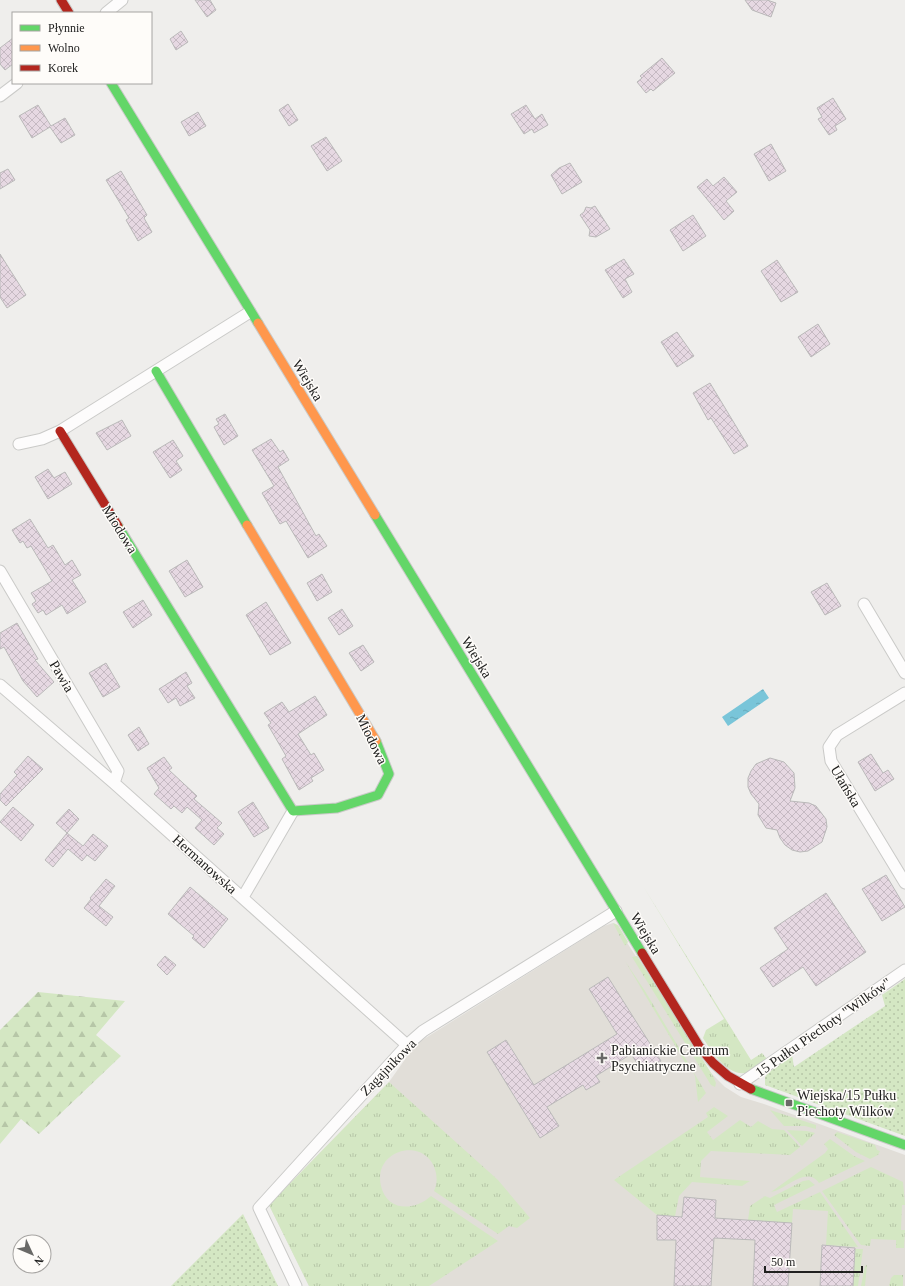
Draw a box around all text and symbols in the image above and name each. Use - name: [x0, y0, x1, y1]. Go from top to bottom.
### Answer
- legend: [12, 12, 152, 84]
- text: Płynnie: [48, 21, 85, 35]
- text: Wolno: [48, 41, 80, 55]
- text: Korek: [48, 61, 78, 75]
- street label: Wiejska: [289, 357, 326, 404]
- street label: Miodowa: [99, 503, 141, 557]
- street label: Wiejska: [458, 634, 495, 681]
- street label: Pawia: [46, 658, 77, 695]
- street label: Miodowa: [353, 712, 390, 767]
- street label: Ułańska: [827, 763, 864, 810]
- street label: Hermanowska: [170, 832, 240, 898]
- street label: Wiejska: [627, 910, 664, 957]
- street label: 15 Pułku Piechoty "Wilków": [753, 975, 894, 1080]
- street label: Zagajnikowa: [358, 1035, 420, 1099]
- place label: Pabianickie Centrum Psychiatryczne: [611, 1043, 729, 1074]
- marker: Pabianickie Centrum Psychiatryczne: [596, 1052, 608, 1064]
- place label: Wiejska/15 Pułku Piechoty Wilków: [797, 1088, 896, 1119]
- marker: Wiejska/15 Pułku Piechoty Wilków: [784, 1098, 794, 1108]
- north arrow: [12, 1234, 52, 1274]
- scale bar: [765, 1248, 862, 1274]
- text: N: [32, 1254, 46, 1268]
- text: 50 m: [771, 1255, 796, 1269]

